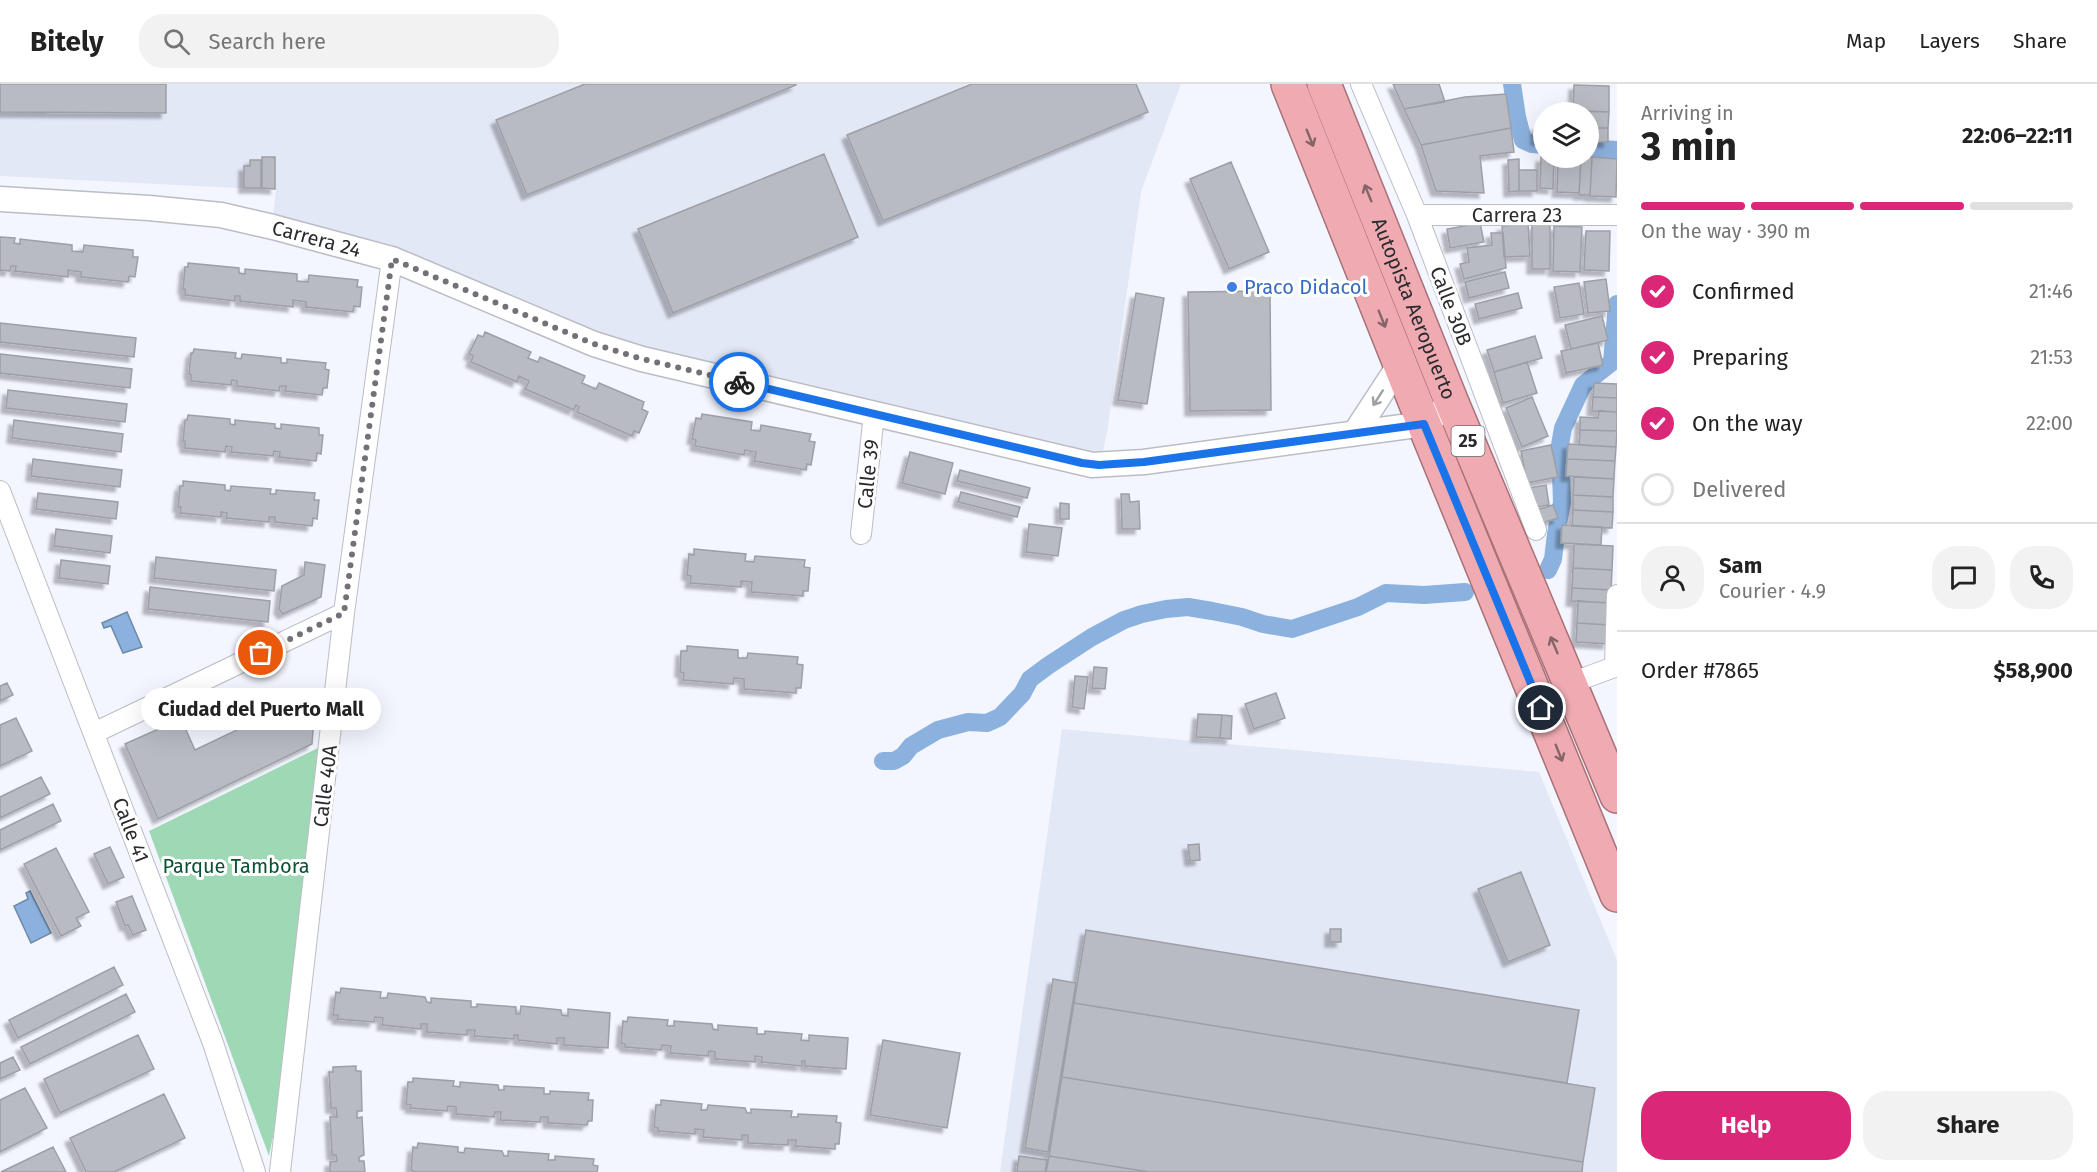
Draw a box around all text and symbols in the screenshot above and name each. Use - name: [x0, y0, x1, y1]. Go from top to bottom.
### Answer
- search box: [139, 14, 559, 68]
- text: Bitely: [30, 25, 103, 58]
- icon: search: [160, 25, 193, 58]
- text: Search here: [208, 28, 326, 55]
- text: Map: [1846, 28, 1886, 54]
- text: Layers: [1919, 28, 1980, 54]
- text: Share: [2013, 28, 2067, 54]
- text: Arriving in: [1641, 101, 1734, 125]
- map controls: [1533, 102, 1599, 168]
- button: layers: [1533, 102, 1599, 168]
- text: 22:06–22:11: [1962, 122, 2073, 149]
- text: 3 min: [1641, 124, 1737, 170]
- one-way arrow: [1305, 129, 1316, 147]
- one-way arrow: [1362, 184, 1373, 203]
- street label: Carrera 23: [1472, 203, 1562, 227]
- street label: Autopista Aeropuerto: [1367, 214, 1461, 403]
- street label: Carrera 24: [269, 215, 364, 262]
- text: On the way · 390 m: [1641, 219, 1811, 243]
- street label: Calle 30B: [1425, 263, 1477, 349]
- place label: Praco Didacol: [1244, 275, 1367, 299]
- icon: check: [1641, 275, 1674, 308]
- text: Confirmed: [1692, 278, 1795, 305]
- text: 21:46: [2029, 279, 2073, 303]
- marker: Praco Didacol: [1225, 280, 1239, 294]
- one-way arrow: [1377, 310, 1388, 328]
- icon: check: [1641, 341, 1674, 374]
- text: Preparing: [1692, 344, 1788, 371]
- text: 21:53: [2030, 345, 2073, 369]
- courier: [709, 352, 769, 412]
- icon: bike: [723, 366, 756, 399]
- one-way arrow: [1371, 390, 1384, 407]
- icon: check: [1641, 407, 1674, 440]
- text: On the way: [1692, 410, 1803, 437]
- text: 22:00: [2026, 411, 2073, 435]
- road number: 25: [1452, 426, 1484, 456]
- street label: Calle 39: [852, 438, 884, 510]
- text: Delivered: [1692, 476, 1787, 503]
- button: person: [1641, 546, 1704, 609]
- button: chat: [1932, 546, 1995, 609]
- button: phone: [2010, 546, 2073, 609]
- text: Sam: [1719, 552, 1762, 579]
- text: Courier · 4.9: [1719, 579, 1826, 603]
- pin: [235, 627, 286, 678]
- icon: bag: [244, 636, 277, 669]
- one-way arrow: [1548, 636, 1559, 654]
- text: Order #7865: [1641, 657, 1759, 684]
- text: $58,900: [1993, 657, 2073, 684]
- pin: [1515, 682, 1566, 733]
- callout: Ciudad del Puerto Mall: [141, 689, 381, 731]
- icon: home: [1524, 691, 1557, 724]
- text: Ciudad del Puerto Mall: [158, 697, 364, 721]
- street label: Calle 40A: [308, 743, 342, 829]
- one-way arrow: [1554, 743, 1565, 761]
- street label: Calle 41: [108, 794, 154, 866]
- park label: Parque Tambora: [162, 854, 310, 878]
- button: Help: [1641, 1091, 1851, 1160]
- button: Share: [1863, 1091, 2073, 1160]

